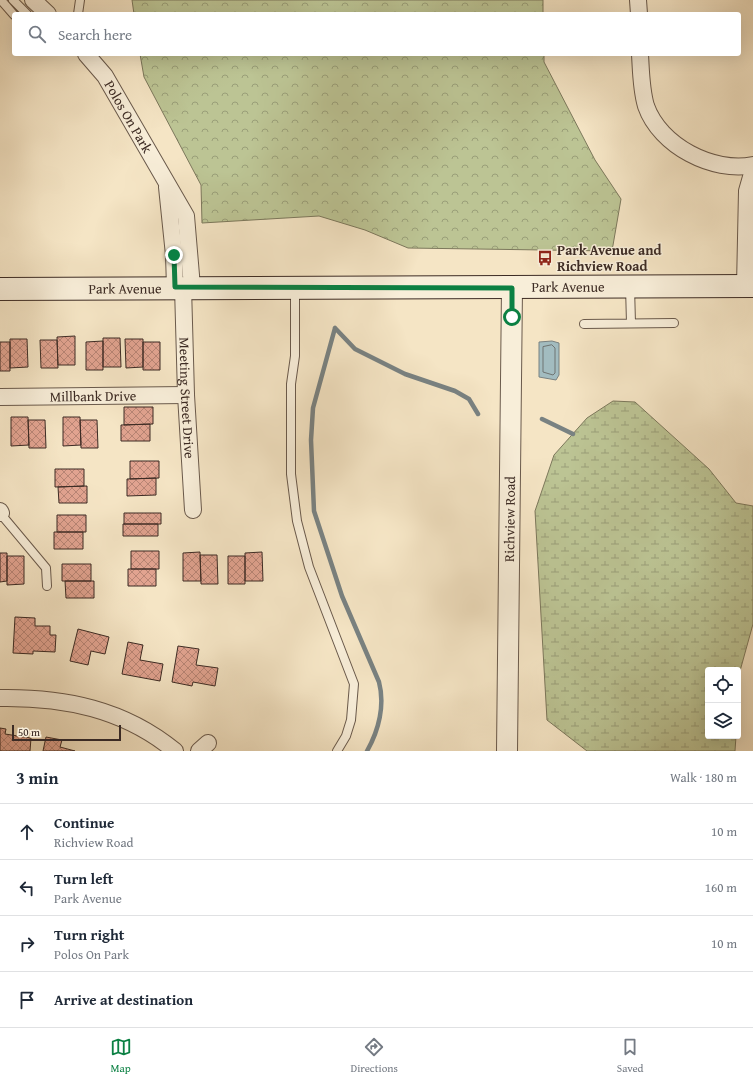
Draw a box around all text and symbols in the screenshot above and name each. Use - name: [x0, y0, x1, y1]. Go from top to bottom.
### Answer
- search box: [12, 12, 741, 56]
- icon: search: [26, 23, 48, 45]
- text: Search here: [58, 24, 132, 45]
- street label: Polos On Park: [100, 77, 158, 157]
- place label: Park Avenue and Richview Road: [557, 240, 662, 276]
- route end: [165, 246, 183, 264]
- bus stop icon: Park Avenue and Richview Road: [536, 249, 554, 267]
- street label: Park Avenue: [531, 277, 605, 297]
- street label: Park Avenue: [88, 278, 162, 299]
- route start: [503, 308, 521, 326]
- street label: Meeting Street Drive: [174, 337, 200, 460]
- street label: Millbank Drive: [50, 386, 137, 406]
- street label: Richview Road: [499, 476, 520, 562]
- map controls: [705, 667, 741, 739]
- button: locate: [705, 667, 741, 703]
- button: layers: [705, 703, 741, 739]
- scale bar: [12, 723, 121, 742]
- text: 50 m: [18, 724, 40, 740]
- text: 3 min: [16, 765, 58, 790]
- text: Walk · 180 m: [670, 768, 737, 787]
- text: Continue: [54, 812, 115, 833]
- icon: ahead: [16, 821, 38, 843]
- text: 10 m: [711, 822, 737, 841]
- text: Richview Road: [54, 833, 134, 852]
- text: Turn left: [54, 868, 113, 889]
- icon: left: [16, 877, 38, 899]
- text: 160 m: [705, 878, 737, 897]
- text: Park Avenue: [54, 889, 122, 908]
- text: Turn right: [54, 924, 125, 945]
- icon: right: [16, 933, 38, 955]
- text: 10 m: [711, 934, 737, 953]
- text: Polos On Park: [54, 945, 129, 964]
- icon: arrive: [16, 989, 38, 1011]
- text: Arrive at destination: [54, 989, 193, 1010]
- tab: Map: [110, 1036, 132, 1076]
- tab: Directions: [351, 1036, 398, 1076]
- tab: Saved: [617, 1036, 643, 1076]

